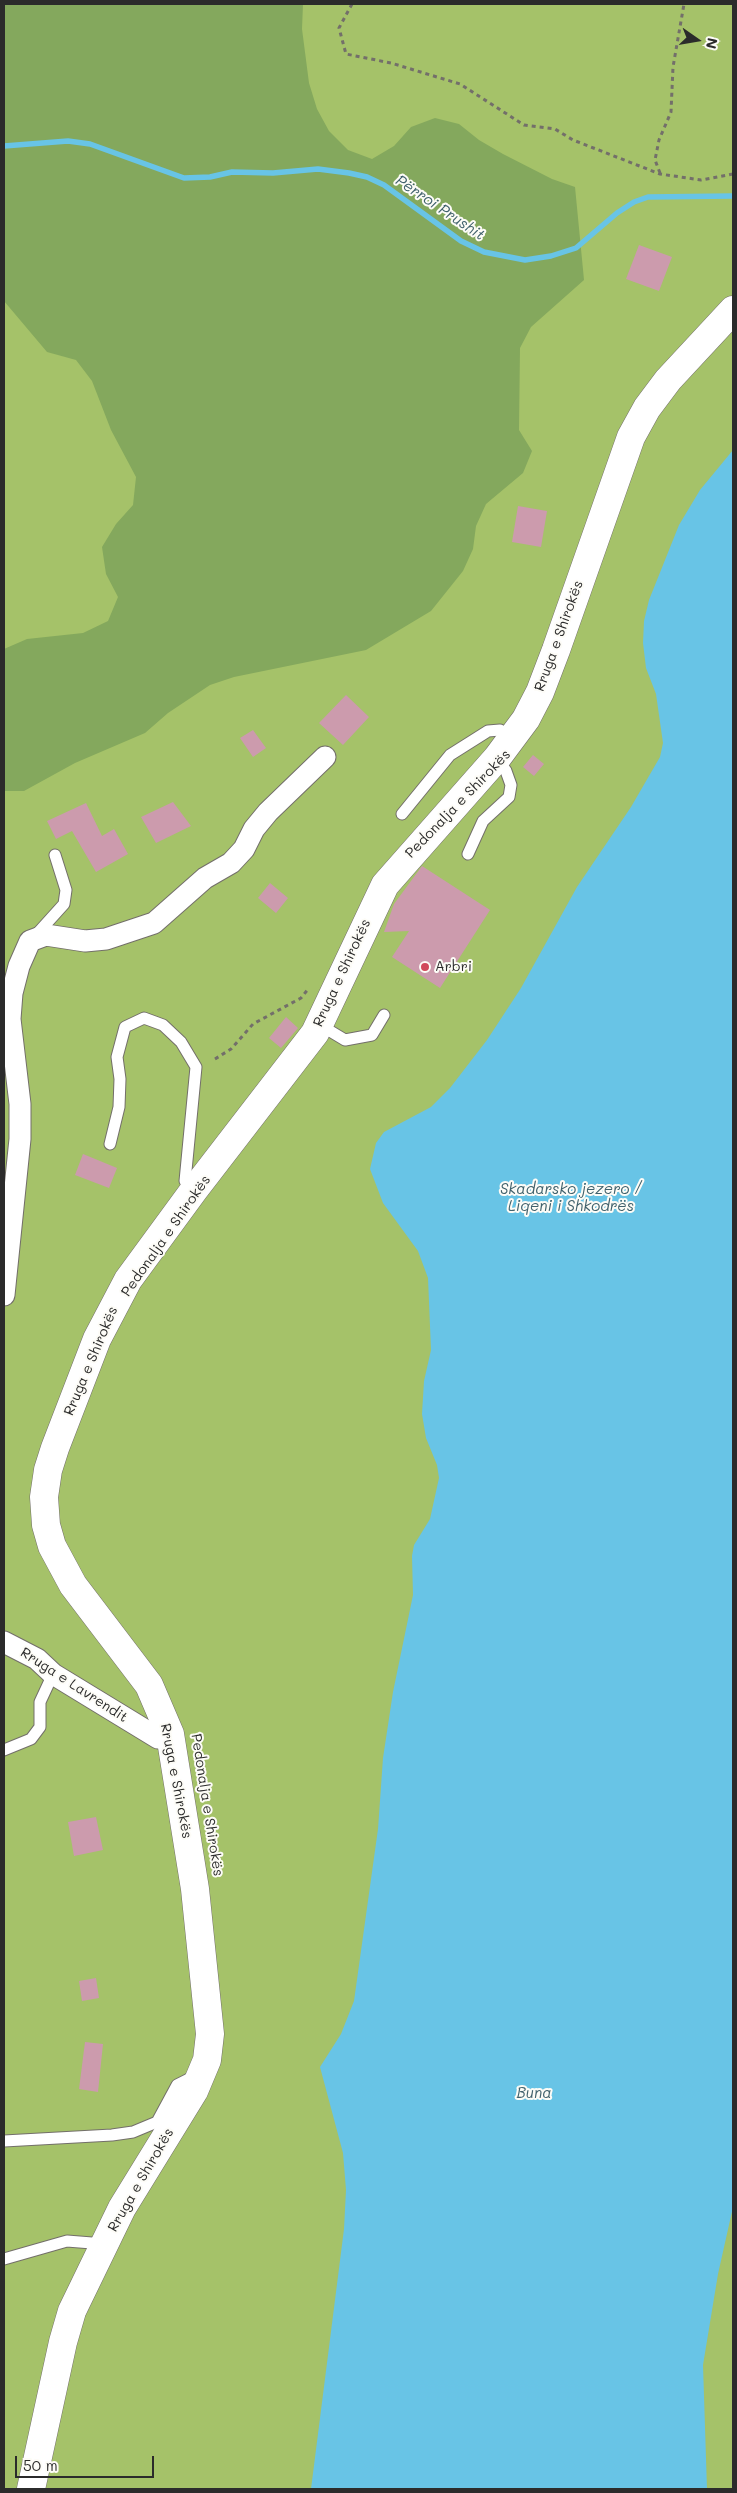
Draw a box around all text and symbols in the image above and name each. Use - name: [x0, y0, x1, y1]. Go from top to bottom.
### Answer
- north arrow: [672, 15, 722, 65]
- text: N: [702, 36, 723, 51]
- water label: Përroi Prushit: [392, 172, 488, 244]
- street label: Rruga e Shirokës: [531, 578, 587, 694]
- street label: Pedonalja e Shirokës: [402, 746, 514, 862]
- street label: Rruga e Shirokës: [310, 917, 374, 1029]
- place label: Arbri: [435, 959, 472, 975]
- marker: Arbri: [419, 961, 431, 973]
- street label: Pedonalja e Shirokës: [118, 1172, 214, 1300]
- water label: Skadarsko jezero / Liqeni i Shkodrës: [500, 1180, 642, 1215]
- street label: Rruga e Shirokës: [60, 1304, 122, 1418]
- street label: Rruga e Lavrendit: [17, 1644, 131, 1726]
- street label: Rruga e Shirokës: [157, 1722, 195, 1840]
- street label: Pedonalja e Shirokës: [187, 1733, 227, 1877]
- water label: Buna: [516, 2084, 552, 2102]
- street label: Rruga e Shirokës: [105, 2125, 177, 2235]
- scale bar: [18, 2446, 156, 2478]
- text: 50 m: [23, 2455, 58, 2475]

